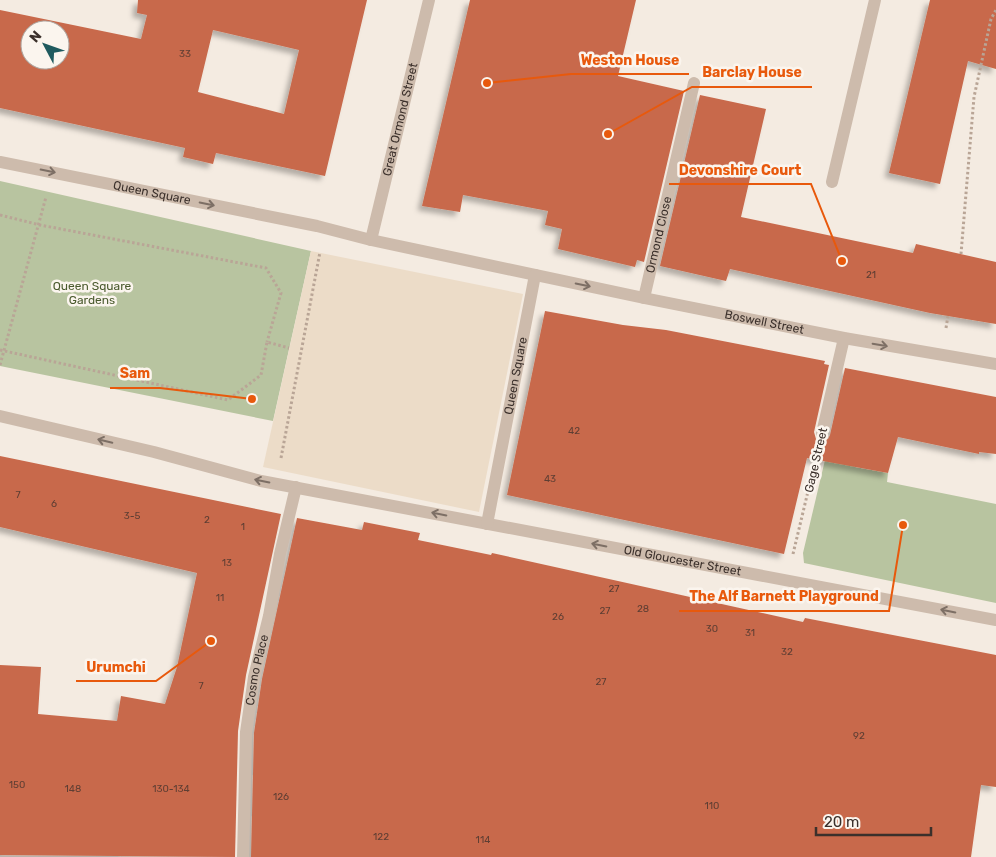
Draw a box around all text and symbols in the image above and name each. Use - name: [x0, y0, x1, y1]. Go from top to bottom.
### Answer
- north arrow: [20, 20, 70, 70]
- text: N: [26, 27, 45, 46]
- callout: Weston House: [571, 45, 689, 74]
- house number: 33: [179, 48, 191, 60]
- text: Weston House: [581, 52, 679, 69]
- callout: Barclay House: [692, 58, 812, 87]
- street label: Great Ormond Street: [380, 61, 421, 177]
- text: Barclay House: [702, 64, 802, 81]
- callout: Devonshire Court: [669, 155, 811, 184]
- text: Devonshire Court: [679, 162, 802, 179]
- one-way arrow: [39, 167, 55, 177]
- street label: Queen Square: [112, 178, 192, 207]
- street label: Ormond Close: [643, 195, 674, 274]
- one-way arrow: [199, 199, 215, 209]
- house number: 21: [866, 269, 876, 281]
- park label: Queen Square Gardens: [53, 279, 132, 307]
- one-way arrow: [575, 281, 591, 290]
- street label: Boswell Street: [723, 307, 806, 337]
- street label: Queen Square: [501, 335, 530, 416]
- one-way arrow: [871, 340, 887, 350]
- callout: Sam: [110, 359, 160, 388]
- text: Sam: [120, 365, 150, 382]
- house number: 42: [568, 425, 580, 437]
- street label: Gage Street: [802, 426, 830, 494]
- one-way arrow: [97, 436, 113, 445]
- house number: 43: [544, 473, 556, 485]
- one-way arrow: [255, 476, 271, 485]
- house number: 7: [15, 489, 21, 501]
- house number: 6: [51, 498, 57, 510]
- one-way arrow: [431, 509, 447, 519]
- house number: 3-5: [124, 510, 140, 522]
- house number: 2: [204, 514, 210, 526]
- house number: 1: [241, 521, 245, 533]
- one-way arrow: [592, 540, 608, 550]
- street label: Old Gloucester Street: [623, 543, 743, 579]
- house number: 13: [222, 557, 232, 569]
- callout: The Alf Barnett Playground: [679, 582, 889, 611]
- house number: 27: [609, 583, 620, 595]
- text: The Alf Barnett Playground: [689, 588, 879, 605]
- house number: 11: [216, 592, 224, 604]
- house number: 28: [637, 603, 649, 615]
- house number: 27: [600, 605, 611, 617]
- one-way arrow: [940, 606, 956, 616]
- house number: 26: [552, 611, 564, 623]
- house number: 30: [706, 623, 718, 635]
- house number: 31: [745, 627, 755, 639]
- street label: Cosmo Place: [243, 633, 271, 706]
- house number: 32: [781, 646, 793, 658]
- callout: Urumchi: [76, 652, 156, 681]
- text: Urumchi: [86, 659, 146, 676]
- house number: 27: [596, 676, 607, 688]
- house number: 7: [198, 680, 204, 692]
- house number: 92: [853, 730, 865, 742]
- house number: 150: [9, 779, 25, 791]
- house number: 148: [65, 783, 81, 795]
- house number: 130-134: [152, 783, 190, 795]
- house number: 126: [273, 791, 289, 803]
- house number: 110: [705, 800, 719, 812]
- scale bar: [816, 804, 931, 836]
- text: 20 m: [824, 813, 859, 831]
- house number: 122: [373, 831, 389, 843]
- house number: 114: [476, 834, 490, 846]

